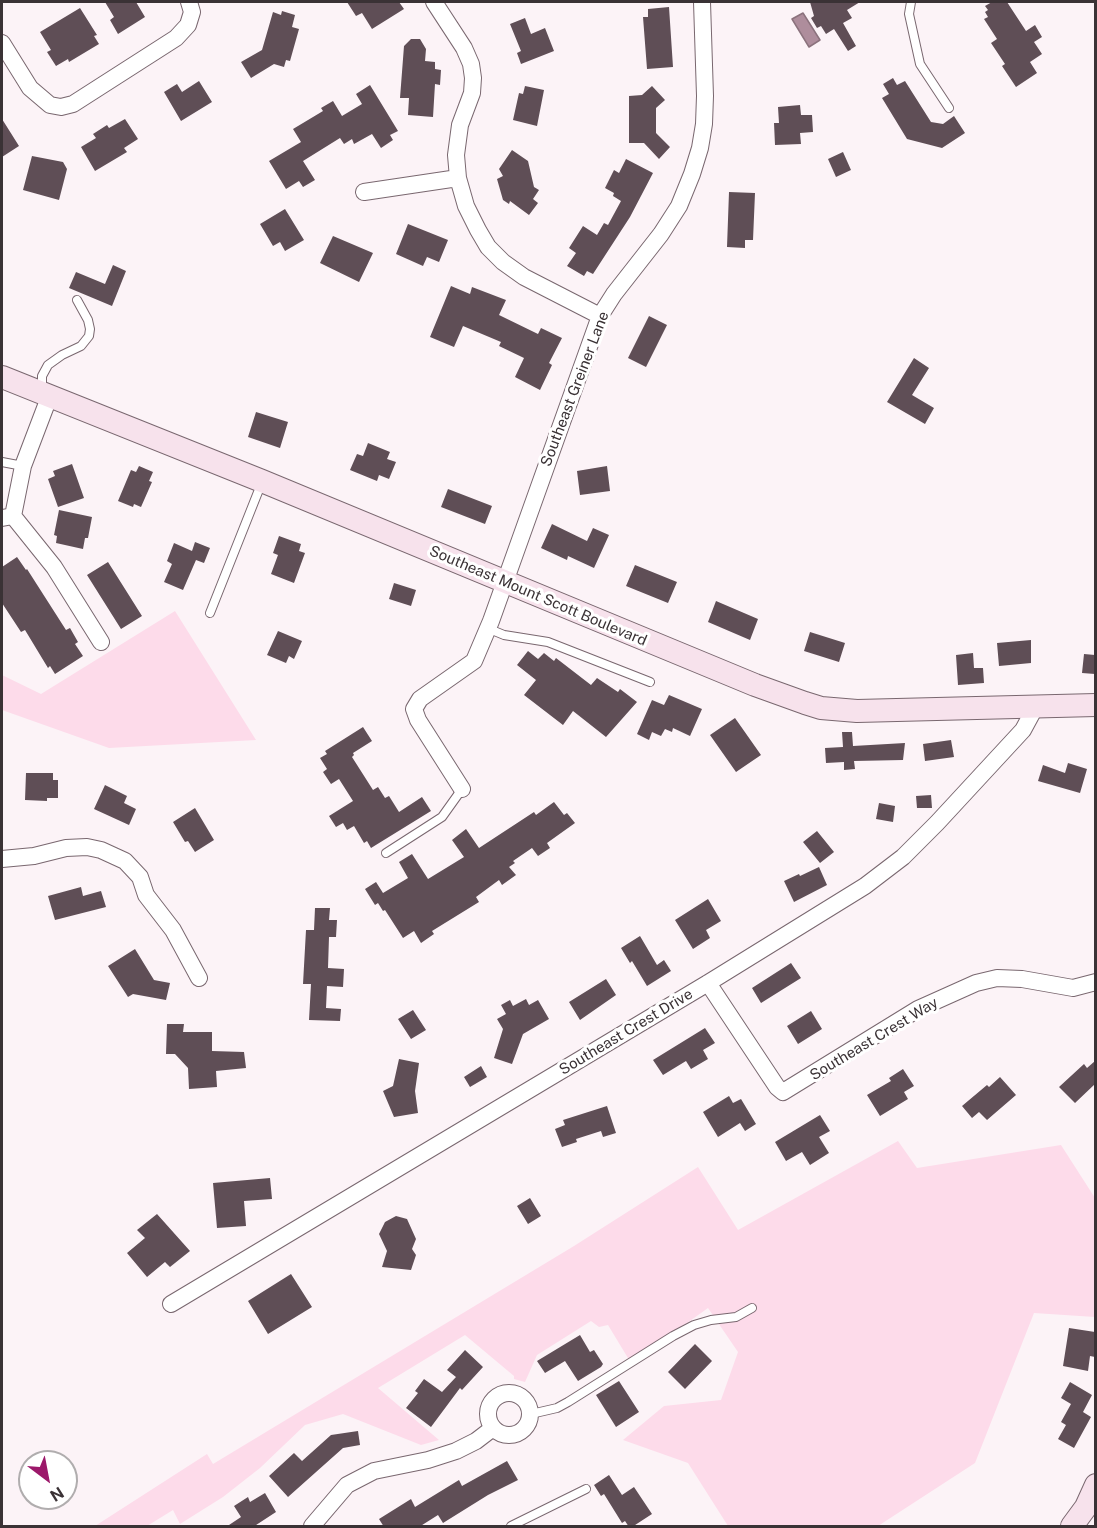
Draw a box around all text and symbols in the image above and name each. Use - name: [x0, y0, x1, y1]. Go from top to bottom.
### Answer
- street label: Southeast Greiner Lane: [537, 309, 613, 469]
- street label: Southeast Mount Scott Boulevard: [427, 542, 649, 650]
- street label: Southeast Crest Drive: [556, 985, 696, 1079]
- street label: Southeast Crest Way: [807, 994, 941, 1084]
- north arrow: [18, 1450, 78, 1510]
- text: N: [46, 1483, 67, 1505]

